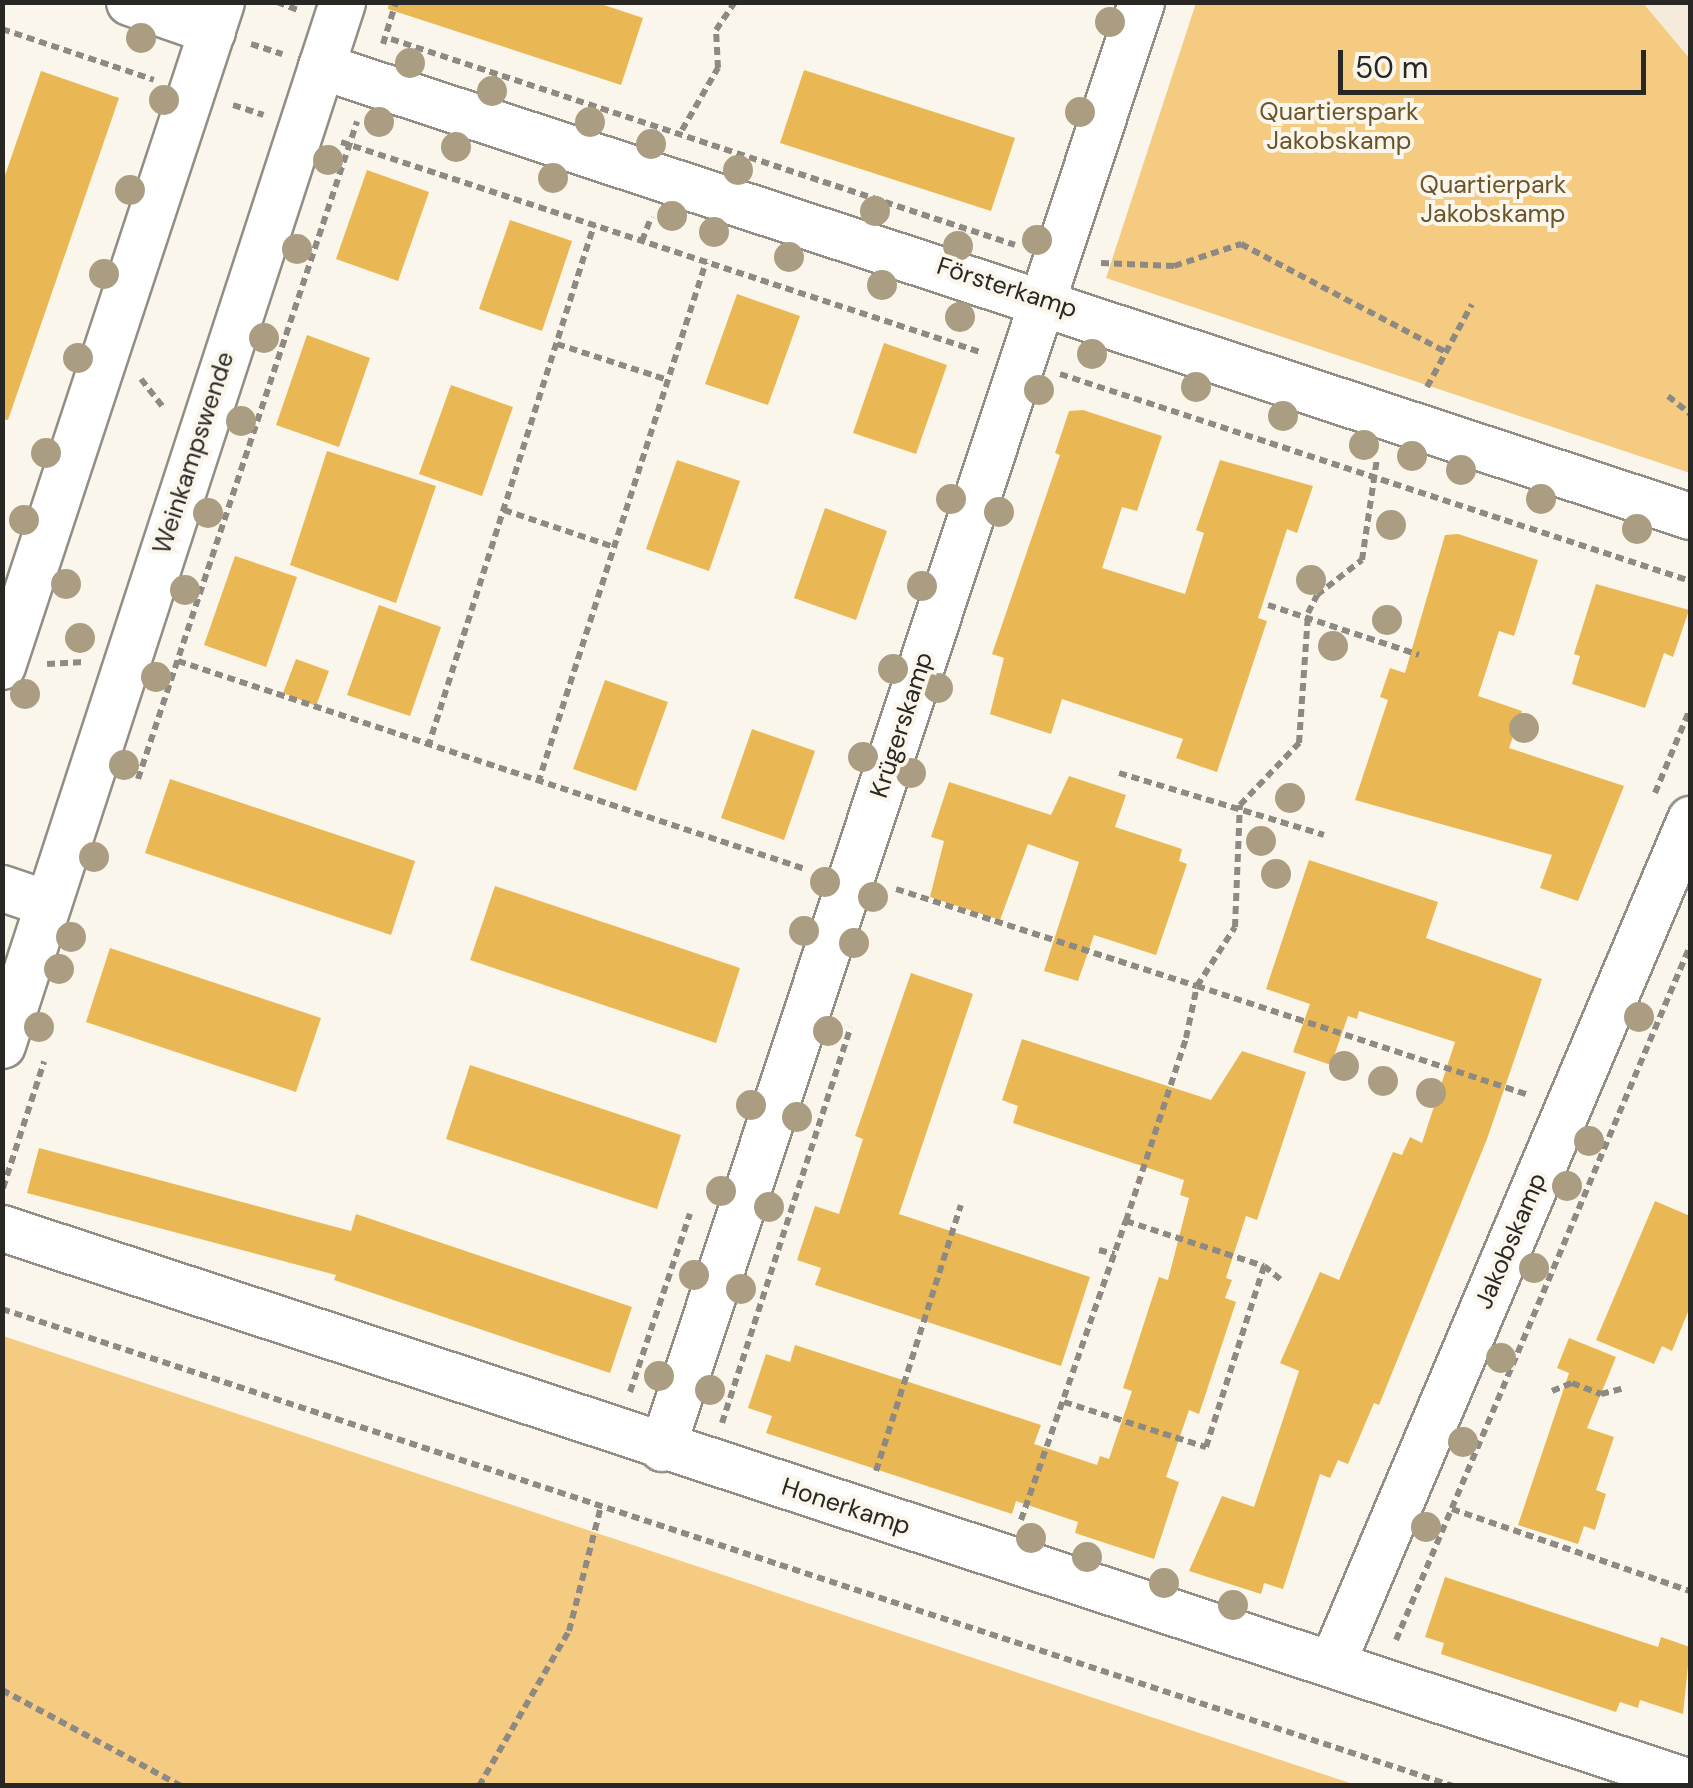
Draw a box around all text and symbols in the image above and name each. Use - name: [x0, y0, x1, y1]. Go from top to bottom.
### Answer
- scale bar: [1343, 30, 1650, 92]
- text: 50 m: [1355, 48, 1429, 87]
- park label: Quartierspark Jakobskamp: [1259, 98, 1419, 157]
- park label: Quartierpark Jakobskamp: [1420, 171, 1566, 230]
- street label: Försterkamp: [933, 251, 1081, 325]
- street label: Weinkampswende: [147, 348, 241, 558]
- street label: Krügerskamp: [864, 648, 940, 802]
- street label: Jakobskamp: [1469, 1168, 1553, 1314]
- street label: Honerkamp: [778, 1472, 914, 1542]

